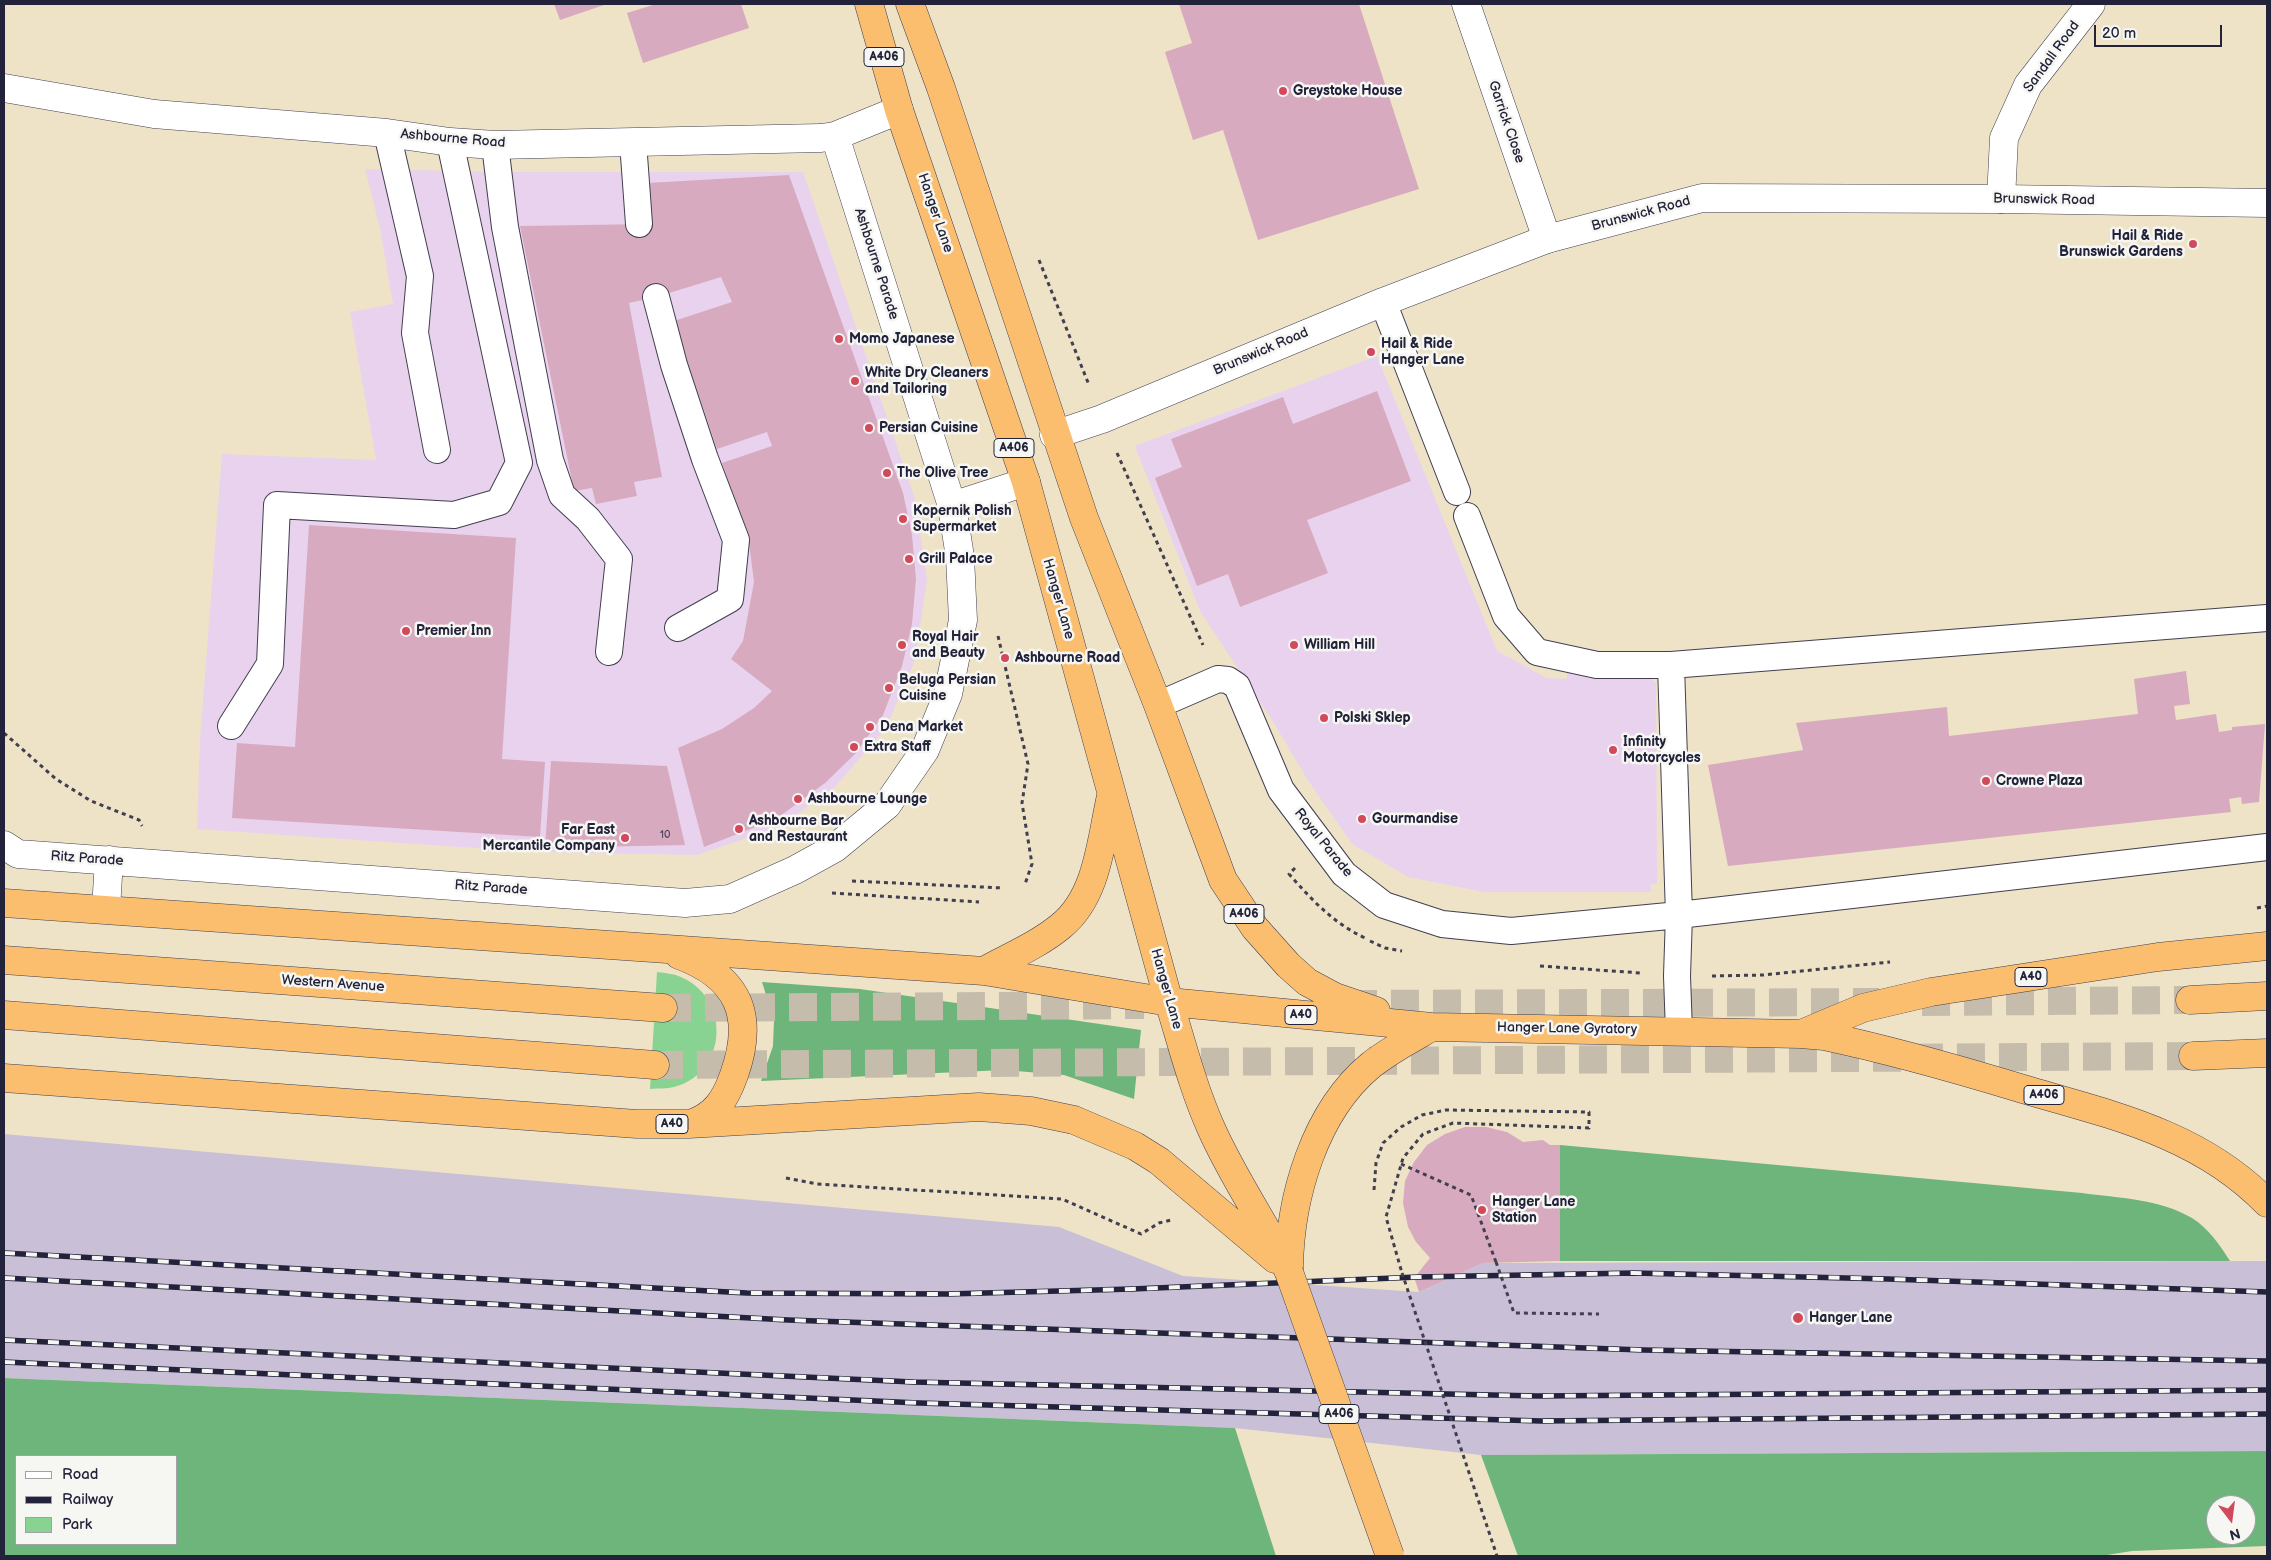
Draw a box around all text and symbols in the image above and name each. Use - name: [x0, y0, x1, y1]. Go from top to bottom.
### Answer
- scale bar: [2096, 15, 2224, 47]
- street label: Sandall Road: [2020, 18, 2084, 96]
- text: 20 m: [2102, 24, 2136, 43]
- road number: A406: [864, 48, 904, 66]
- street label: Garrick Close: [1484, 79, 1528, 165]
- place label: Greystoke House: [1293, 83, 1402, 99]
- marker: Greystoke House: [1277, 85, 1289, 97]
- street label: Ashbourne Road: [400, 126, 506, 152]
- street label: Hanger Lane: [914, 171, 956, 255]
- street label: Brunswick Road: [1993, 191, 2095, 209]
- street label: Brunswick Road: [1590, 193, 1692, 235]
- street label: Ashbourne Parade: [850, 206, 902, 322]
- place label: Hail & Ride Brunswick Gardens: [2059, 228, 2183, 260]
- marker: Hail & Ride Brunswick Gardens: [2187, 238, 2199, 250]
- street label: Brunswick Road: [1211, 324, 1311, 380]
- place label: Momo Japanese: [849, 331, 955, 347]
- marker: Momo Japanese: [833, 333, 845, 345]
- place label: Hail & Ride Hanger Lane: [1381, 336, 1464, 368]
- marker: Hail & Ride Hanger Lane: [1365, 346, 1377, 358]
- place label: White Dry Cleaners and Tailoring: [865, 365, 988, 398]
- marker: White Dry Cleaners and Tailoring: [849, 375, 861, 387]
- place label: Persian Cuisine: [879, 420, 978, 436]
- marker: Persian Cuisine: [863, 422, 875, 434]
- road number: A406: [994, 438, 1034, 458]
- place label: The Olive Tree: [897, 465, 988, 481]
- marker: The Olive Tree: [881, 467, 893, 479]
- place label: Kopernik Polish Supermarket: [913, 503, 1012, 536]
- marker: Kopernik Polish Supermarket: [897, 513, 909, 525]
- place label: Grill Palace: [919, 551, 993, 567]
- marker: Grill Palace: [903, 553, 915, 565]
- street label: Hanger Lane: [1038, 557, 1078, 641]
- place label: Premier Inn: [416, 623, 491, 639]
- marker: Premier Inn: [400, 625, 412, 637]
- place label: Royal Hair and Beauty: [912, 629, 985, 662]
- place label: William Hill: [1304, 637, 1375, 653]
- marker: Royal Hair and Beauty: [896, 639, 908, 651]
- marker: William Hill: [1288, 639, 1300, 651]
- place label: Ashbourne Road: [1015, 650, 1120, 666]
- marker: Ashbourne Road: [999, 652, 1011, 664]
- place label: Beluga Persian Cuisine: [899, 672, 996, 704]
- marker: Beluga Persian Cuisine: [883, 682, 895, 694]
- place label: Polski Sklep: [1334, 710, 1410, 726]
- marker: Polski Sklep: [1318, 712, 1330, 724]
- place label: Dena Market: [880, 719, 963, 735]
- marker: Dena Market: [864, 721, 876, 733]
- place label: Infinity Motorcycles: [1623, 734, 1701, 766]
- place label: Extra Staff: [864, 739, 931, 755]
- marker: Extra Staff: [848, 741, 860, 753]
- marker: Infinity Motorcycles: [1607, 744, 1619, 756]
- place label: Crowne Plaza: [1996, 773, 2083, 789]
- marker: Crowne Plaza: [1980, 775, 1992, 787]
- place label: Ashbourne Lounge: [808, 791, 927, 807]
- marker: Ashbourne Lounge: [792, 793, 804, 805]
- street label: Royal Parade: [1290, 805, 1356, 881]
- place label: Gourmandise: [1372, 811, 1458, 827]
- place label: Ashbourne Bar and Restaurant: [749, 813, 847, 846]
- marker: Gourmandise: [1356, 813, 1368, 825]
- place label: Far East Mercantile Company: [483, 822, 615, 854]
- marker: Ashbourne Bar and Restaurant: [733, 823, 745, 835]
- house number: 10: [660, 828, 670, 842]
- marker: Far East Mercantile Company: [619, 832, 631, 844]
- street label: Ritz Parade: [50, 848, 124, 870]
- street label: Ritz Parade: [454, 877, 528, 899]
- road number: A406: [1224, 904, 1264, 924]
- street label: Hanger Lane: [1146, 947, 1186, 1031]
- road number: A40: [2015, 968, 2047, 986]
- street label: Western Avenue: [281, 972, 385, 996]
- road number: A40: [1285, 1006, 1317, 1024]
- street label: Hanger Lane Gyratory: [1497, 1019, 1637, 1039]
- road number: A406: [2024, 1086, 2064, 1104]
- road number: A40: [656, 1114, 688, 1134]
- place label: Hanger Lane Station: [1492, 1194, 1575, 1226]
- marker: Hanger Lane Station: [1476, 1204, 1488, 1216]
- place label: Hanger Lane: [1809, 1310, 1892, 1326]
- marker: Hanger Lane: [1791, 1311, 1805, 1325]
- road number: A406: [1319, 1405, 1359, 1424]
- legend: [15, 1455, 178, 1545]
- text: Road: [62, 1465, 98, 1484]
- text: Railway: [62, 1490, 113, 1509]
- north arrow: [2206, 1495, 2256, 1545]
- text: Park: [62, 1515, 92, 1534]
- text: N: [2227, 1524, 2242, 1544]

